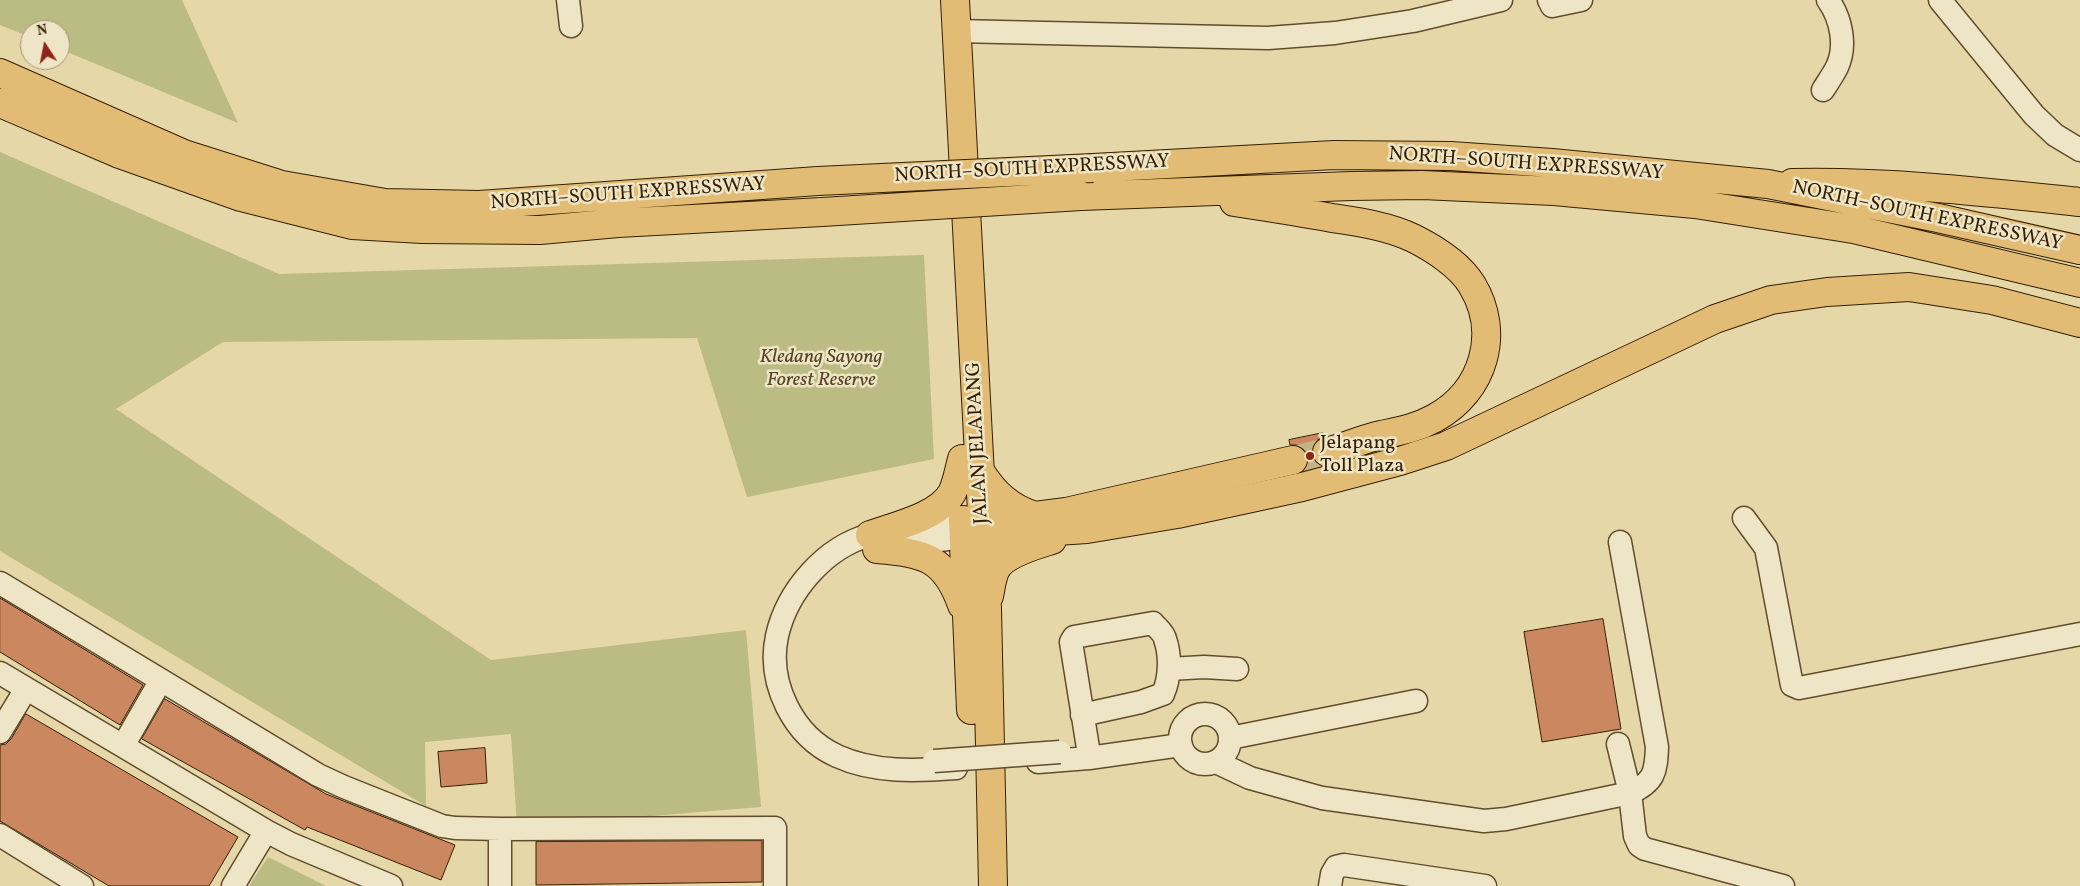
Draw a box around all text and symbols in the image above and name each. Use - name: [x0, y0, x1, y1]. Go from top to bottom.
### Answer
- north arrow: [20, 20, 70, 70]
- text: N: [35, 20, 49, 41]
- street label: NORTH–SOUTH EXPRESSWAY: [1388, 143, 1664, 187]
- street label: NORTH–SOUTH EXPRESSWAY: [894, 151, 1170, 189]
- street label: NORTH–SOUTH EXPRESSWAY: [490, 173, 766, 217]
- street label: NORTH–SOUTH EXPRESSWAY: [1790, 177, 2064, 257]
- park label: Kledang Sayong Forest Reserve: [760, 346, 882, 393]
- street label: JALAN JELAPANG: [963, 361, 995, 525]
- place label: Jelapang Toll Plaza: [1320, 432, 1404, 479]
- marker: Jelapang Toll Plaza: [1304, 450, 1316, 462]

